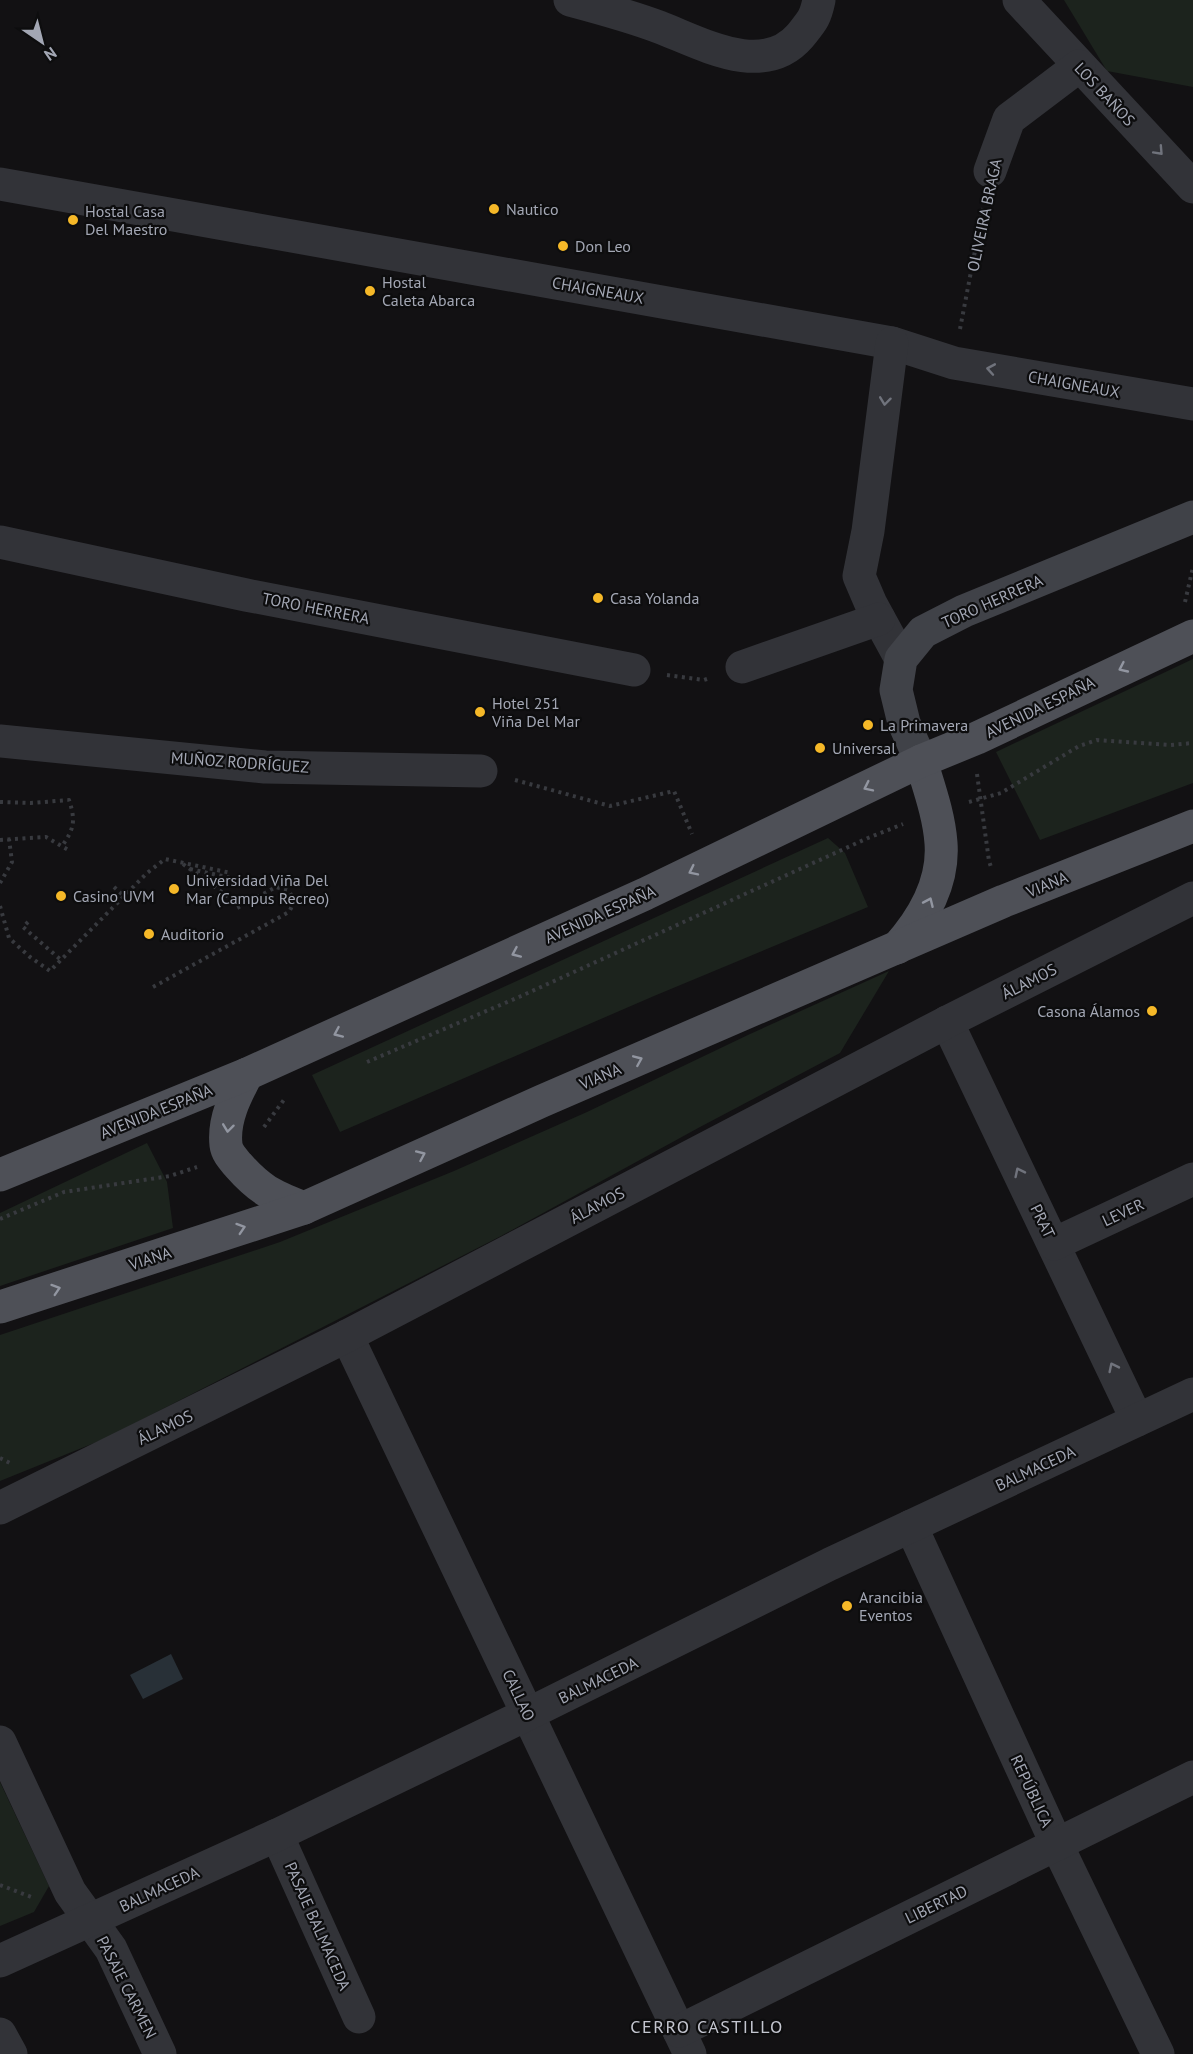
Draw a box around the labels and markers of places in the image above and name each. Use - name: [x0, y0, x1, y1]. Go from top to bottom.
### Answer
- place label: Nautico: [506, 199, 558, 219]
- place label: Hostal Casa Del Maestro: [85, 201, 167, 239]
- marker: Nautico: [487, 202, 501, 216]
- marker: Hostal Casa Del Maestro: [66, 213, 80, 227]
- place label: Don Leo: [575, 236, 631, 256]
- marker: Don Leo: [556, 239, 570, 253]
- place label: Hostal Caleta Abarca: [382, 272, 475, 310]
- marker: Hostal Caleta Abarca: [363, 284, 377, 298]
- place label: Casa Yolanda: [610, 588, 699, 608]
- marker: Casa Yolanda: [591, 591, 605, 605]
- place label: Hotel 251 Viña Del Mar: [491, 693, 580, 731]
- marker: Hotel 251 Viña Del Mar: [473, 705, 487, 719]
- place label: La Primavera: [880, 715, 968, 735]
- marker: La Primavera: [861, 718, 875, 732]
- place label: Universal: [832, 738, 896, 758]
- marker: Universal: [813, 741, 827, 755]
- place label: Universidad Viña Del Mar (Campus Recreo): [186, 870, 329, 908]
- marker: Universidad Viña Del Mar (Campus Recreo): [167, 882, 181, 896]
- place label: Casino UVM: [73, 886, 155, 906]
- marker: Casino UVM: [54, 889, 68, 903]
- place label: Auditorio: [161, 924, 224, 944]
- marker: Auditorio: [142, 927, 156, 941]
- place label: Casona Álamos: [1037, 1001, 1140, 1021]
- marker: Casona Álamos: [1145, 1004, 1159, 1018]
- place label: Arancibia Eventos: [859, 1587, 923, 1625]
- marker: Arancibia Eventos: [840, 1599, 854, 1613]

